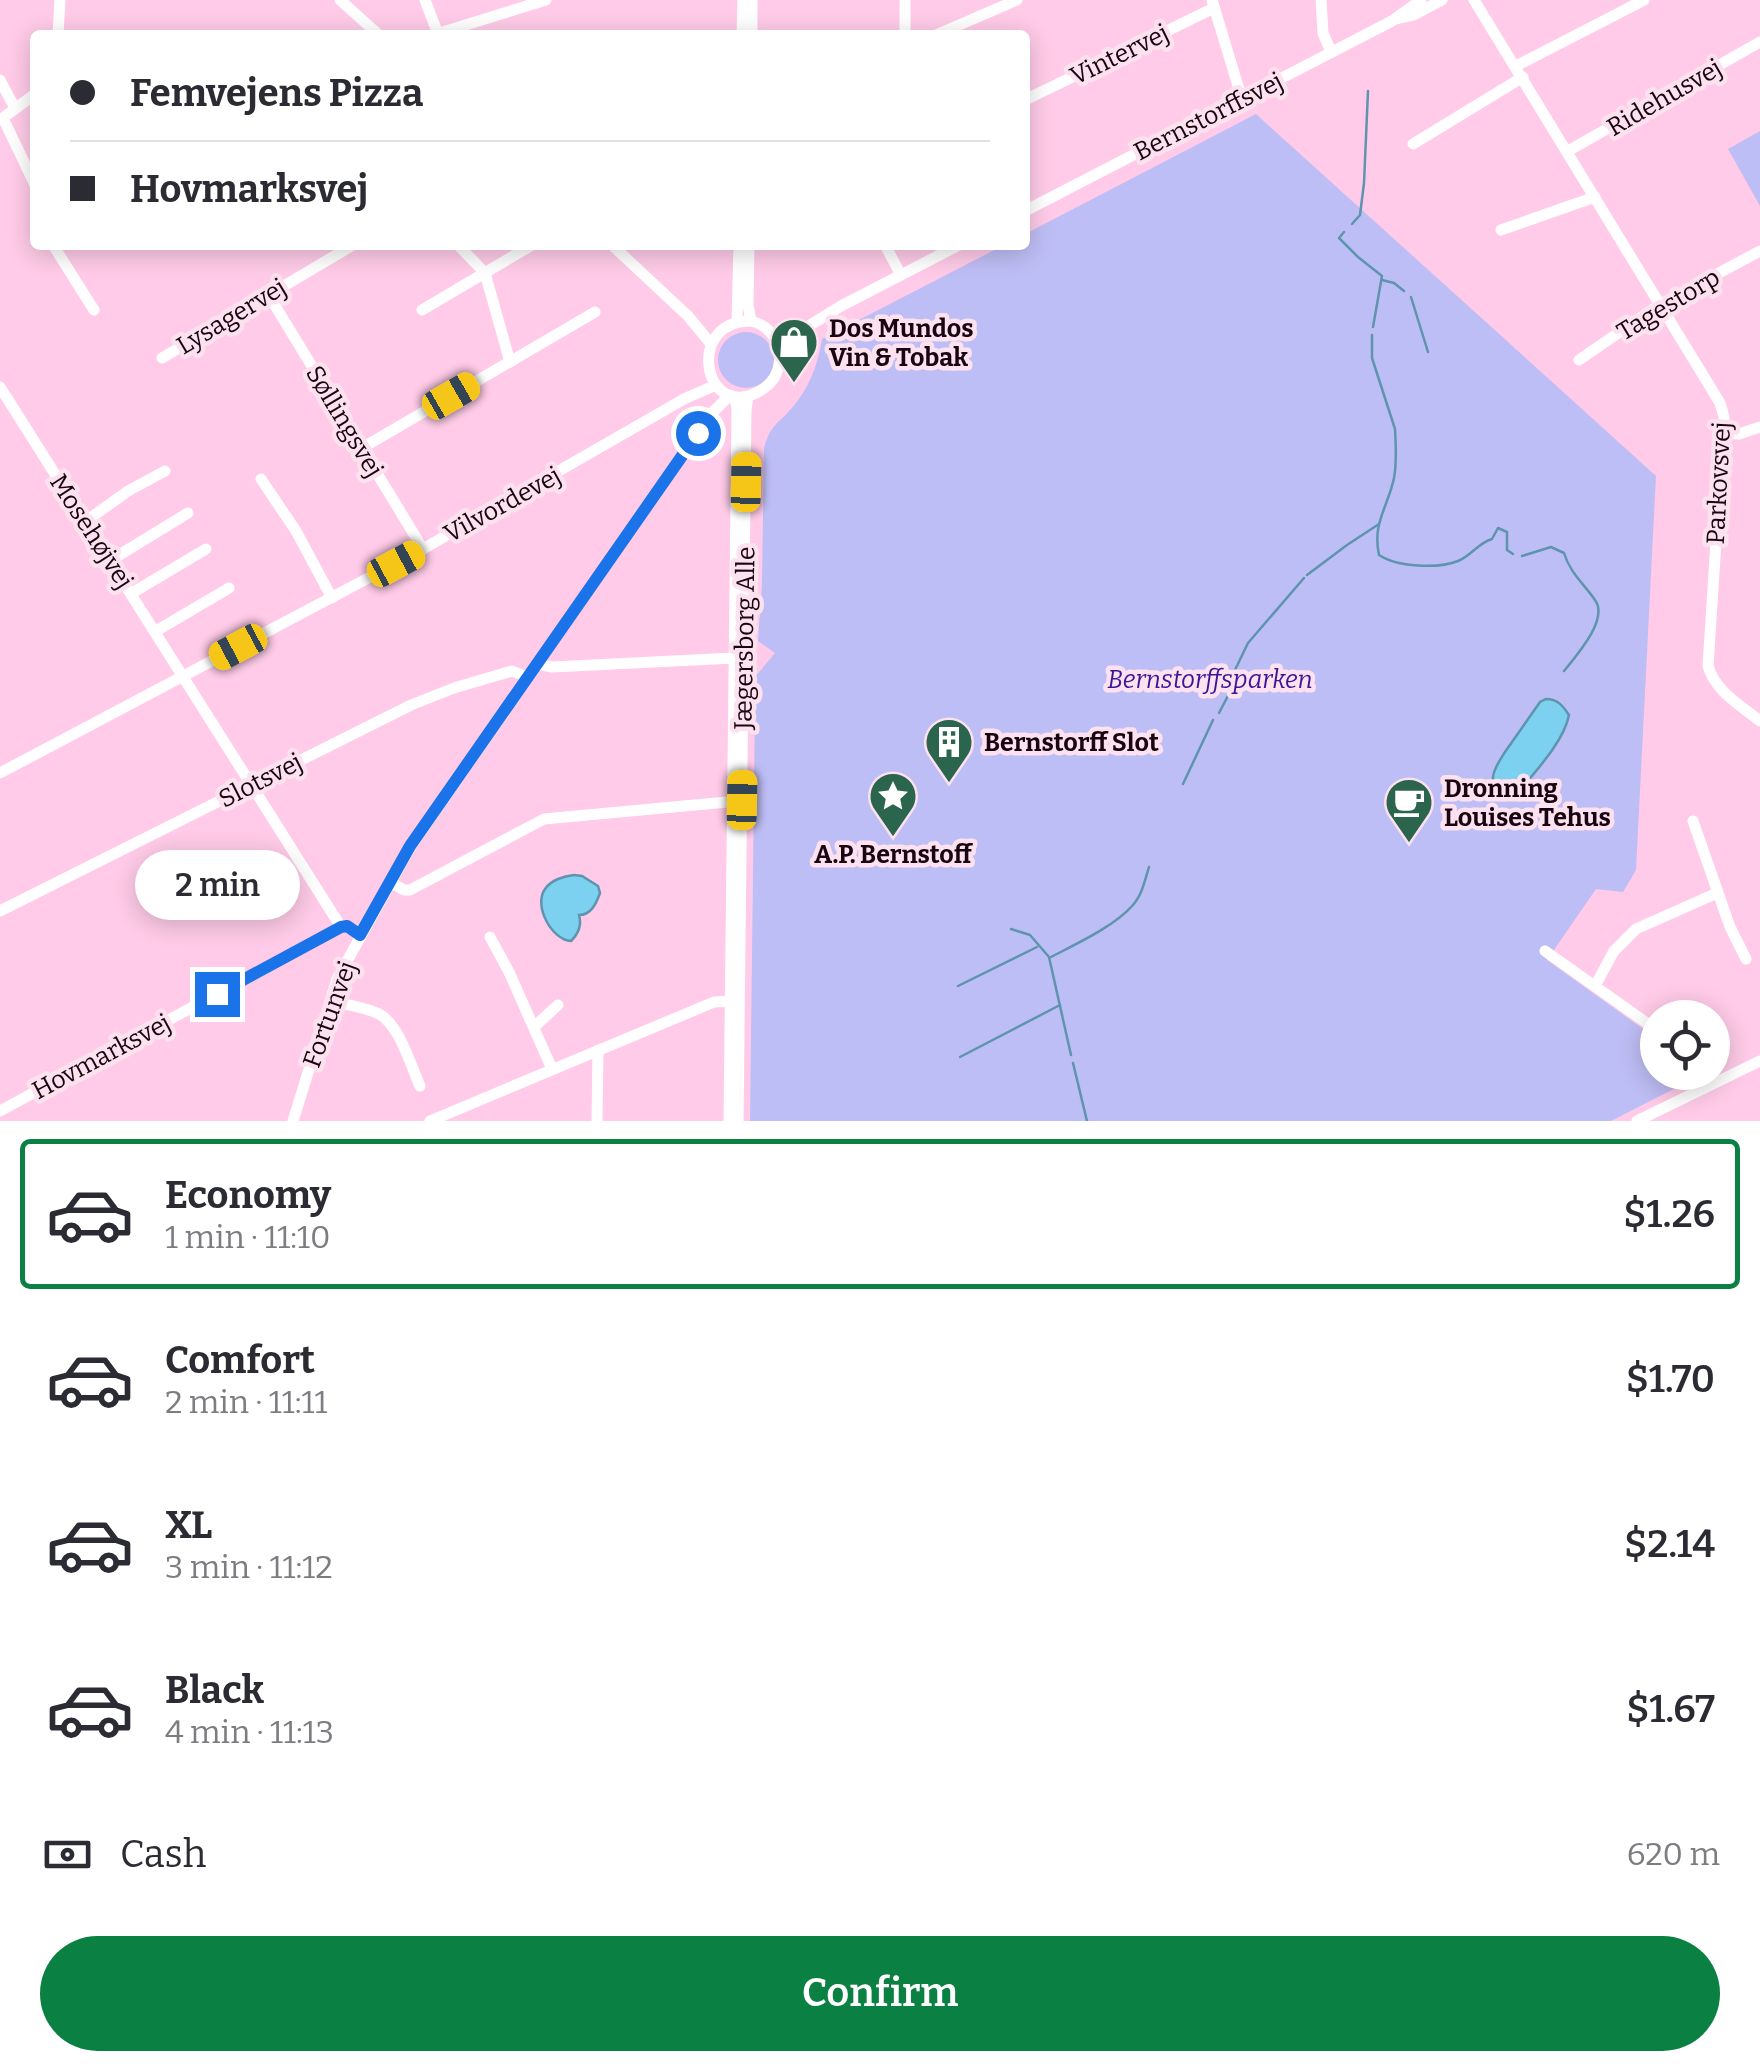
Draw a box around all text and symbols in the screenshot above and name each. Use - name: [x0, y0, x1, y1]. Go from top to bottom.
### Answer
- street label: Vintervej: [1065, 18, 1174, 92]
- street label: Ridehusvej: [1602, 53, 1727, 143]
- street label: Bernstorffsvej: [1129, 67, 1288, 167]
- text: Femvejens Pizza: [130, 70, 423, 116]
- text: Hovmarksvej: [130, 166, 368, 212]
- street label: Tagestorp: [1612, 262, 1725, 347]
- street label: Lysagervej: [171, 273, 292, 361]
- place label: Dos Mundos Vin & Tobak: [829, 314, 974, 373]
- shop icon: Dos Mundos Vin & Tobak: [768, 316, 820, 384]
- street label: Søllingsvej: [299, 360, 389, 483]
- car: [418, 368, 484, 424]
- route start: [676, 411, 721, 456]
- street label: Parkovsvej: [1701, 421, 1737, 545]
- car: [730, 452, 762, 512]
- street label: Vilvordevej: [439, 461, 566, 549]
- street label: Mosehøjvej: [43, 469, 139, 594]
- car: [362, 537, 430, 591]
- street label: Jægersborg Alle: [728, 546, 762, 731]
- car: [204, 620, 272, 674]
- park label: Bernstorffsparken: [1107, 665, 1313, 695]
- building icon: Bernstorff Slot: [923, 716, 975, 784]
- place label: Bernstorff Slot: [984, 728, 1159, 758]
- street label: Slotsvej: [214, 747, 307, 815]
- car: [726, 770, 758, 830]
- place icon: A.P. Bernstoff: [867, 770, 919, 838]
- place label: Dronning Louises Tehus: [1444, 774, 1611, 833]
- cafe icon: Dronning Louises Tehus: [1383, 776, 1435, 844]
- place label: A.P. Bernstoff: [814, 840, 974, 870]
- callout: 2 min: [134, 849, 300, 919]
- text: 2 min: [175, 866, 260, 904]
- street label: Fortunvej: [297, 957, 363, 1072]
- route end: [195, 972, 240, 1017]
- map controls: [1640, 1000, 1730, 1090]
- button: locate: [1640, 1000, 1730, 1090]
- street label: Hovmarksvej: [27, 1008, 176, 1106]
- icon: car: [45, 1169, 135, 1259]
- text: Economy: [165, 1172, 331, 1218]
- text: $1.26: [1623, 1191, 1715, 1237]
- text: 1 min · 11:10: [165, 1218, 331, 1256]
- icon: car: [45, 1334, 135, 1424]
- text: Comfort: [165, 1337, 315, 1383]
- text: $1.70: [1626, 1356, 1715, 1402]
- text: 2 min · 11:11: [165, 1383, 327, 1421]
- icon: car: [45, 1499, 135, 1589]
- text: XL: [165, 1502, 212, 1548]
- text: $2.14: [1624, 1521, 1715, 1567]
- text: 3 min · 11:12: [165, 1548, 333, 1586]
- icon: car: [45, 1664, 135, 1754]
- text: Black: [165, 1667, 264, 1713]
- text: $1.67: [1626, 1686, 1715, 1732]
- text: 4 min · 11:13: [165, 1713, 334, 1751]
- icon: cash: [40, 1827, 95, 1882]
- text: Cash: [120, 1831, 206, 1877]
- text: 620 m: [1627, 1835, 1720, 1873]
- button: Confirm: [40, 1936, 1720, 2051]

